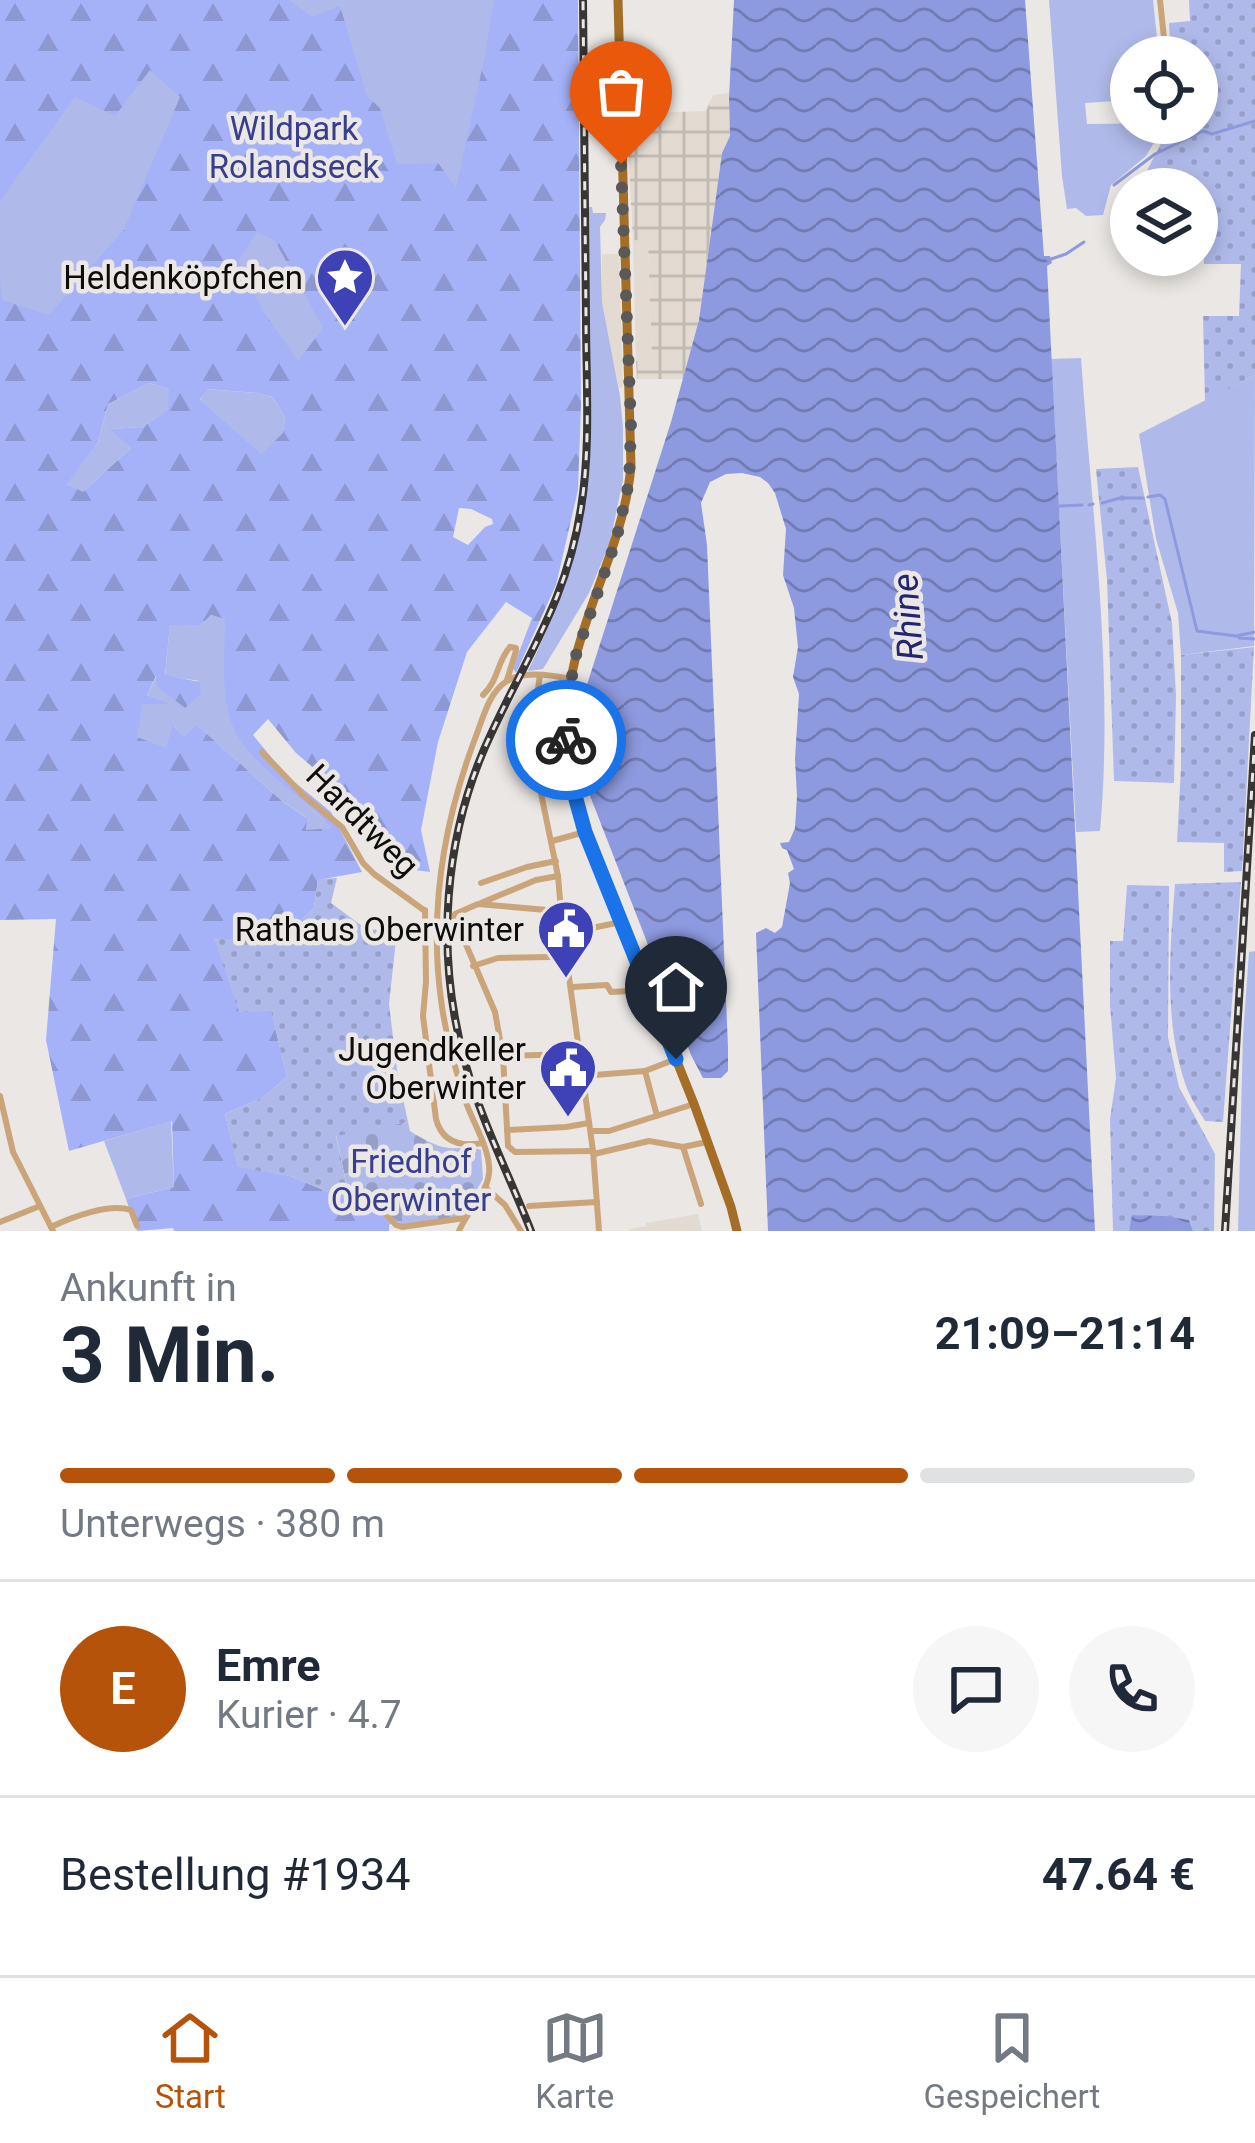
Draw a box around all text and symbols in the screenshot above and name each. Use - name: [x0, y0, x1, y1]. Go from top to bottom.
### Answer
- map controls: [1110, 36, 1218, 276]
- button: locate: [1110, 36, 1218, 144]
- pin: [570, 41, 672, 164]
- icon: bag: [588, 59, 654, 125]
- park label: Wildpark Rolandseck: [209, 109, 380, 186]
- button: layers: [1110, 168, 1218, 276]
- place icon: Heldenköpfchen: [314, 246, 376, 328]
- place label: Heldenköpfchen: [63, 258, 303, 297]
- water label: Rhine: [884, 572, 932, 662]
- courier: [506, 680, 626, 800]
- icon: bike: [533, 707, 599, 773]
- street label: Hardtweg: [298, 756, 427, 885]
- public building icon: Rathaus Oberwinter: [535, 898, 597, 980]
- place label: Rathaus Oberwinter: [235, 910, 524, 949]
- pin: [625, 936, 727, 1059]
- icon: home: [643, 954, 709, 1020]
- place label: Jugendkeller Oberwinter: [338, 1030, 526, 1107]
- public building icon: Jugendkeller Oberwinter: [537, 1037, 599, 1119]
- park label: Friedhof Oberwinter: [331, 1142, 491, 1219]
- text: Ankunft in: [60, 1265, 237, 1311]
- text: 21:09–21:14: [935, 1307, 1195, 1360]
- text: 3 Min.: [60, 1310, 279, 1401]
- text: Unterwegs · 380 m: [60, 1501, 385, 1547]
- button: chat: [913, 1626, 1039, 1752]
- button: phone: [1069, 1626, 1195, 1752]
- text: Emre: [216, 1639, 321, 1692]
- text: E: [110, 1662, 136, 1715]
- text: Kurier · 4.7: [216, 1692, 402, 1738]
- text: Bestellung #1934: [60, 1848, 411, 1901]
- text: 47.64 €: [1042, 1848, 1195, 1901]
- tab: Start: [155, 2005, 226, 2116]
- tab: Karte: [535, 2005, 614, 2116]
- tab: Gespeichert: [924, 2005, 1100, 2116]

